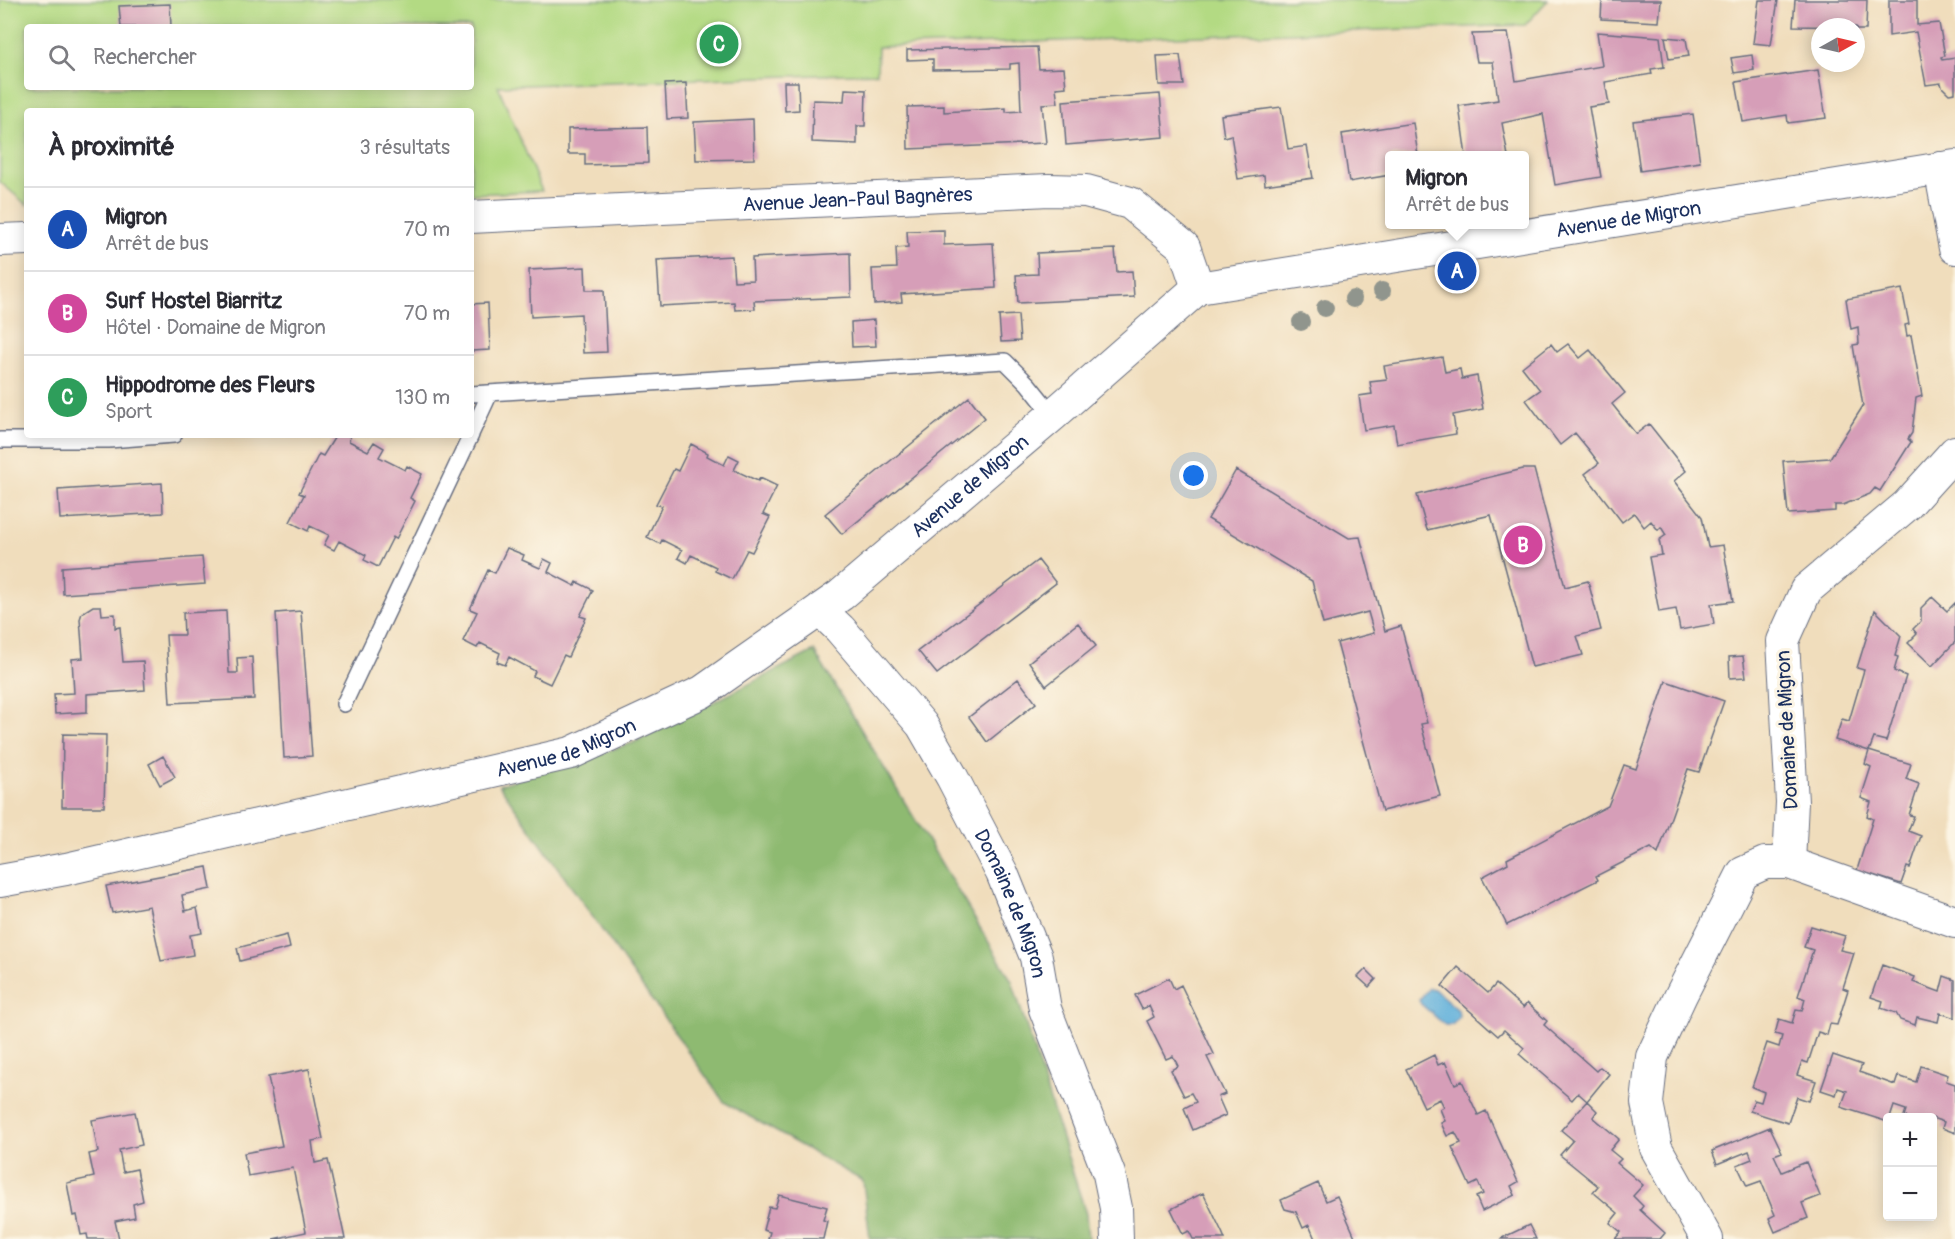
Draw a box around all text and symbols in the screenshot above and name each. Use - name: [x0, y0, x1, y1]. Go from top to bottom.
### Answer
- north arrow: [1811, 18, 1865, 72]
- pin: C: [700, 22, 738, 66]
- search box: [24, 24, 474, 90]
- icon: search: [45, 41, 78, 74]
- text: Rechercher: [93, 43, 197, 71]
- text: À proximité: [48, 131, 175, 163]
- text: 3 résultats: [360, 135, 450, 160]
- popup: [1385, 151, 1529, 229]
- text: Migron: [1405, 164, 1468, 192]
- street label: Avenue Jean-Paul Bagnères: [742, 181, 973, 217]
- text: Arrêt de bus: [1405, 192, 1509, 217]
- street label: Avenue de Migron: [1554, 195, 1703, 243]
- text: Migron: [105, 203, 167, 231]
- text: A: [61, 217, 74, 242]
- text: 70 m: [404, 217, 450, 242]
- text: Arrêt de bus: [105, 231, 208, 256]
- pin: A: [1438, 248, 1476, 294]
- text: Surf Hostel Biarritz: [105, 287, 282, 315]
- text: B: [62, 301, 73, 326]
- text: 70 m: [404, 301, 450, 326]
- text: Hôtel · Domaine de Migron: [105, 315, 326, 340]
- text: Hippodrome des Fleurs: [105, 371, 315, 399]
- text: C: [61, 385, 74, 410]
- text: 130 m: [395, 385, 450, 410]
- text: Sport: [105, 399, 152, 424]
- street label: Avenue de Migron: [906, 429, 1034, 543]
- your location: [1179, 461, 1208, 490]
- pin: B: [1504, 522, 1543, 568]
- street label: Domaine de Migron: [1770, 650, 1804, 810]
- street label: Avenue de Migron: [494, 712, 640, 782]
- street label: Domaine de Migron: [969, 825, 1052, 980]
- map controls: [1883, 1113, 1937, 1221]
- button: +: [1883, 1113, 1937, 1167]
- button: −: [1883, 1167, 1937, 1221]

